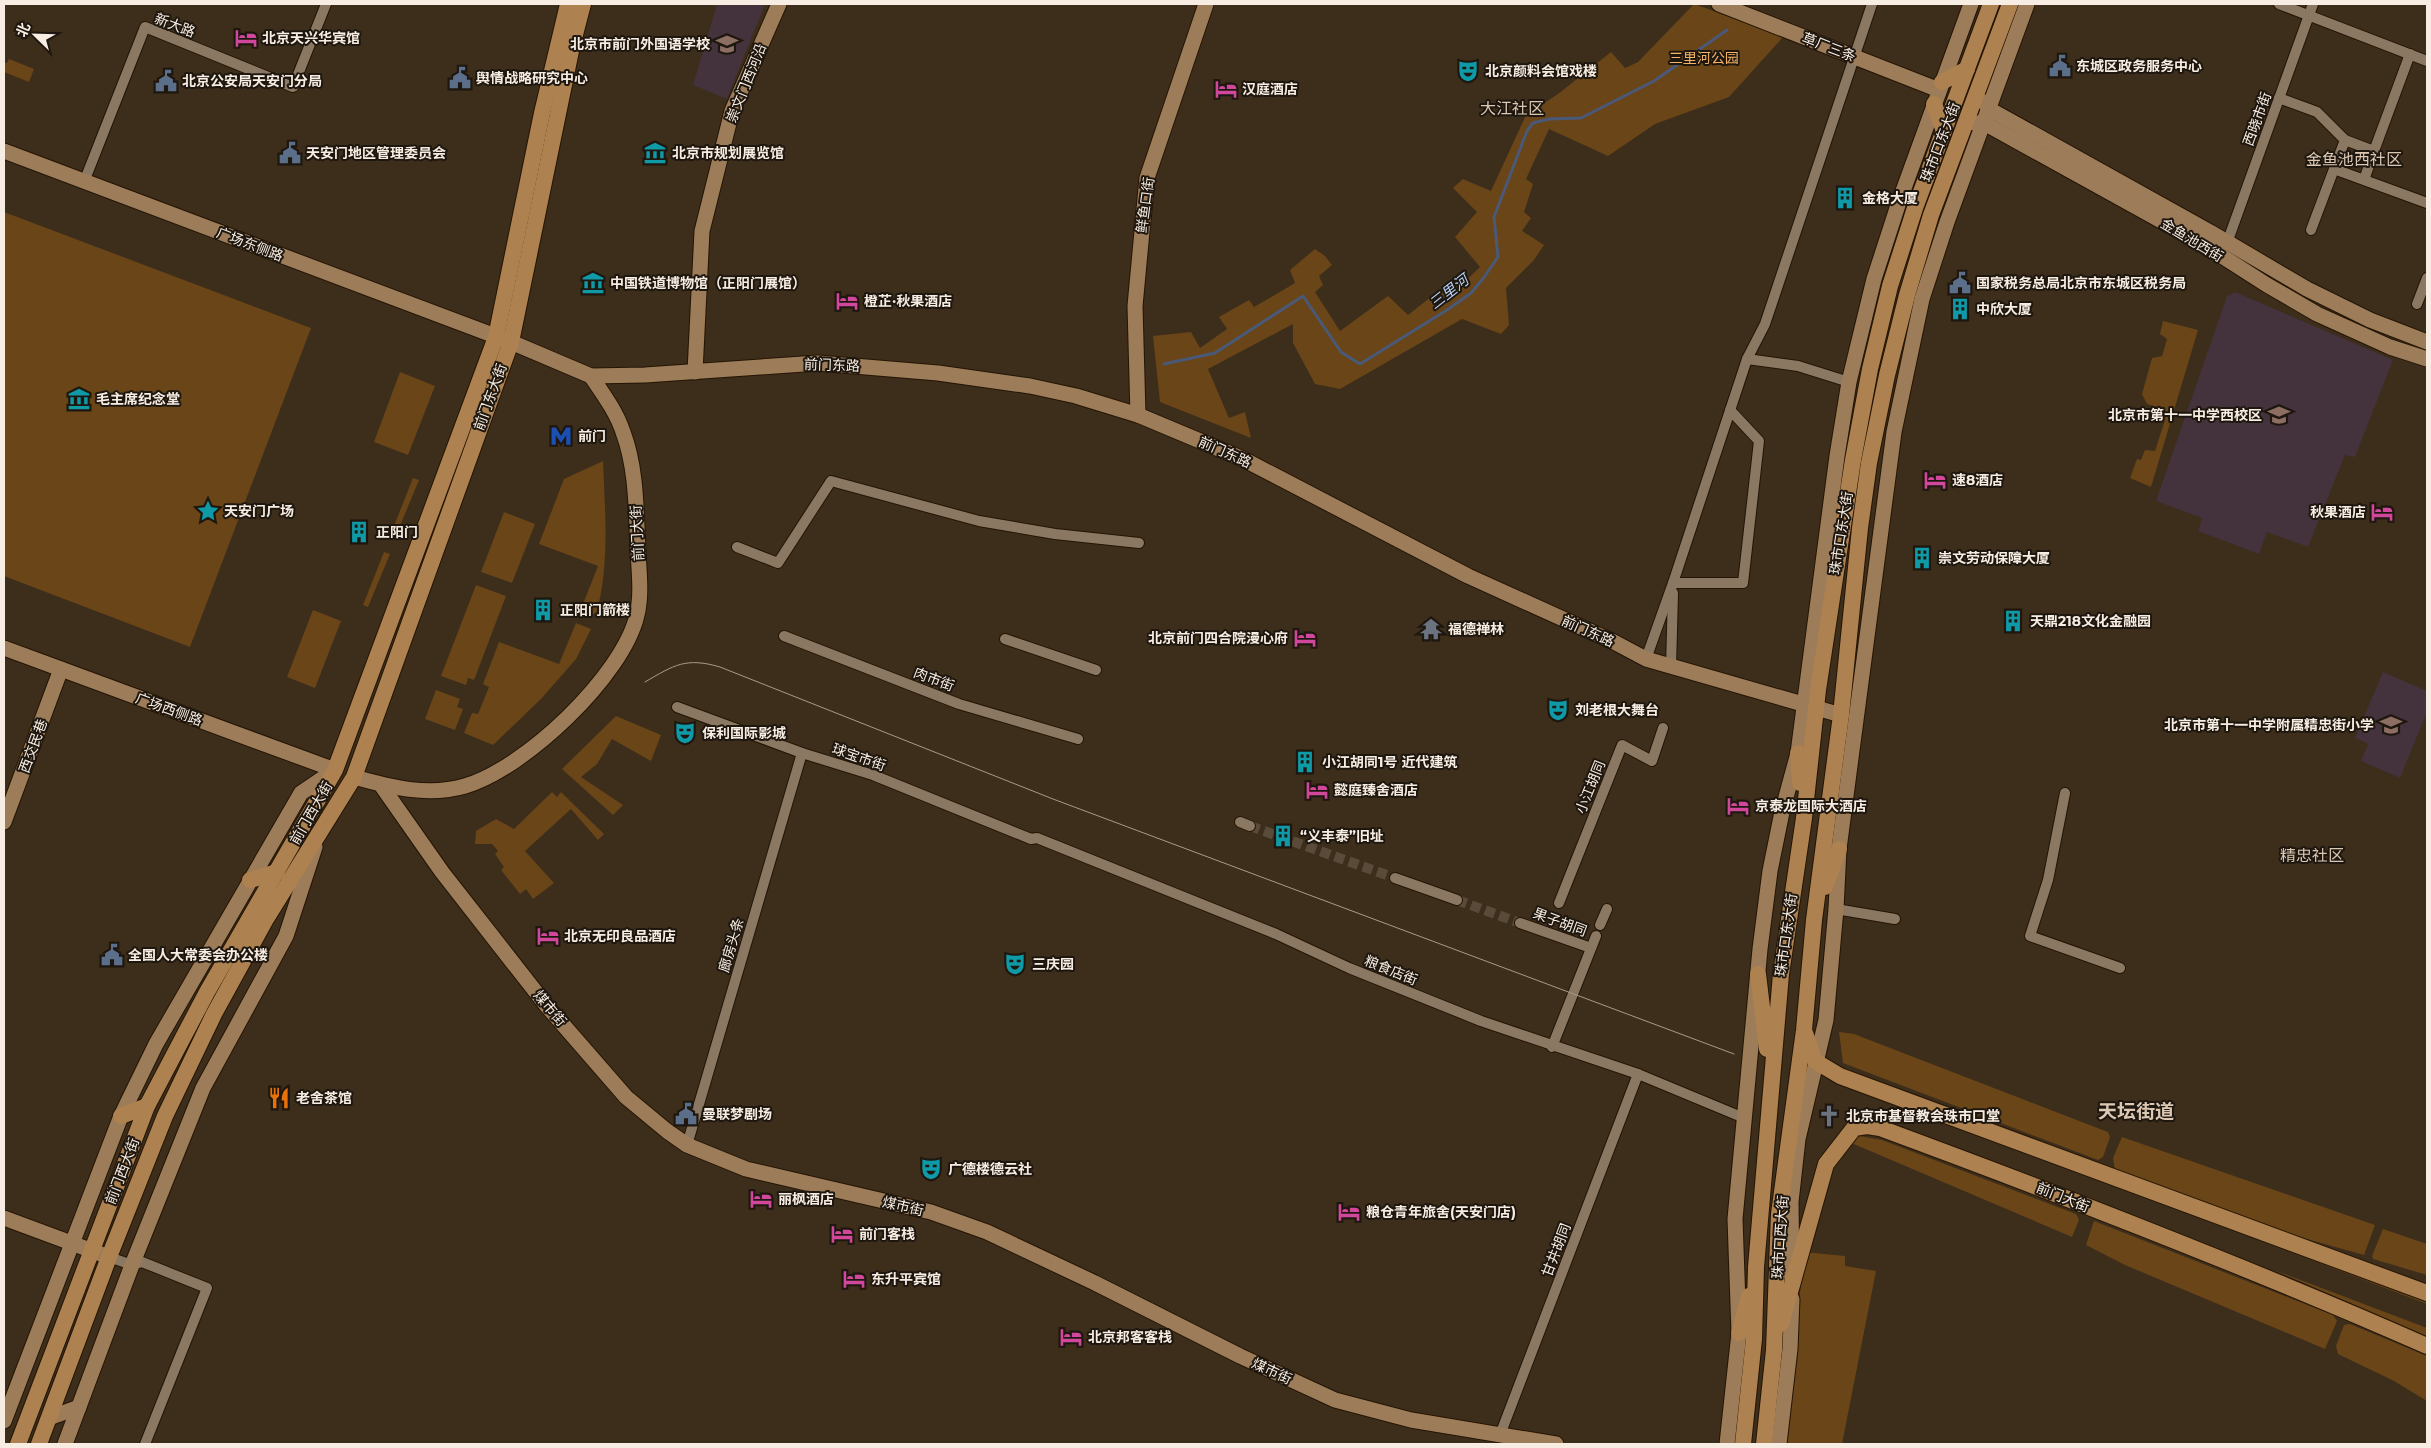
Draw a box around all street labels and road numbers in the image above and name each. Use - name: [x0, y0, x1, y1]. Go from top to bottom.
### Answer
- street label: 新大路: [152, 9, 198, 41]
- street label: 草厂三条: [1800, 29, 1858, 65]
- street label: 崇文门西河沿: [722, 41, 770, 125]
- street label: 西晓市街: [2239, 90, 2275, 148]
- street label: 珠市口东大街: [1917, 100, 1963, 184]
- street label: 鲜鱼口街: [1132, 176, 1158, 234]
- street label: 金鱼池西街: [2157, 214, 2227, 266]
- street label: 广场东侧路: [214, 223, 286, 265]
- street label: 前门东路: [804, 355, 860, 375]
- street label: 前门东大街: [470, 361, 510, 433]
- street label: 前门东路: [1196, 432, 1254, 472]
- street label: 珠市口东大街: [1826, 490, 1856, 576]
- street label: 前门大街: [627, 505, 647, 561]
- street label: 前门东路: [1559, 611, 1617, 651]
- street label: 肉市街: [911, 663, 957, 695]
- street label: 广场西侧路: [133, 689, 205, 729]
- street label: 西交民巷: [15, 717, 51, 775]
- street label: 球宝市街: [830, 739, 888, 775]
- street label: 小江胡同: [1571, 758, 1609, 816]
- street label: 前门西大街: [286, 778, 336, 848]
- street label: 珠市口东大街: [1771, 892, 1801, 978]
- street label: 果子胡同: [1531, 904, 1589, 940]
- street label: 廊房头条: [715, 916, 747, 974]
- street label: 粮食店街: [1362, 951, 1420, 989]
- street label: 煤市街: [530, 986, 570, 1030]
- street label: 前门西大街: [101, 1135, 143, 1207]
- street label: 前门大街: [2034, 1178, 2092, 1216]
- street label: 煤市街: [881, 1193, 925, 1219]
- street label: 珠市口西大街: [1768, 1194, 1792, 1280]
- street label: 甘井胡同: [1538, 1221, 1574, 1279]
- street label: 煤市街: [1249, 1354, 1295, 1388]

